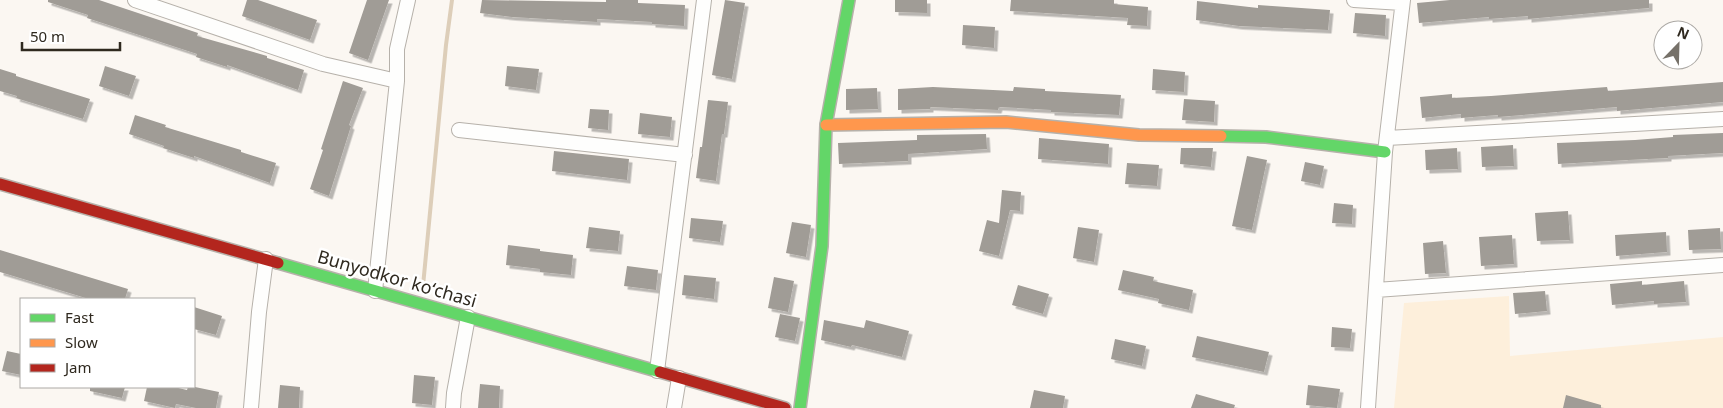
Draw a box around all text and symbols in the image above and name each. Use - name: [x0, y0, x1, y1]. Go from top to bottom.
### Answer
- scale bar: [22, 20, 120, 52]
- north arrow: [1653, 20, 1703, 70]
- text: N: [1674, 22, 1692, 44]
- text: 50 m: [30, 26, 65, 46]
- street label: Bunyodkor koʻchasi: [315, 244, 480, 312]
- legend: [20, 298, 195, 388]
- text: Fast: [65, 307, 94, 327]
- text: Slow: [65, 332, 98, 352]
- text: Jam: [63, 357, 92, 377]

